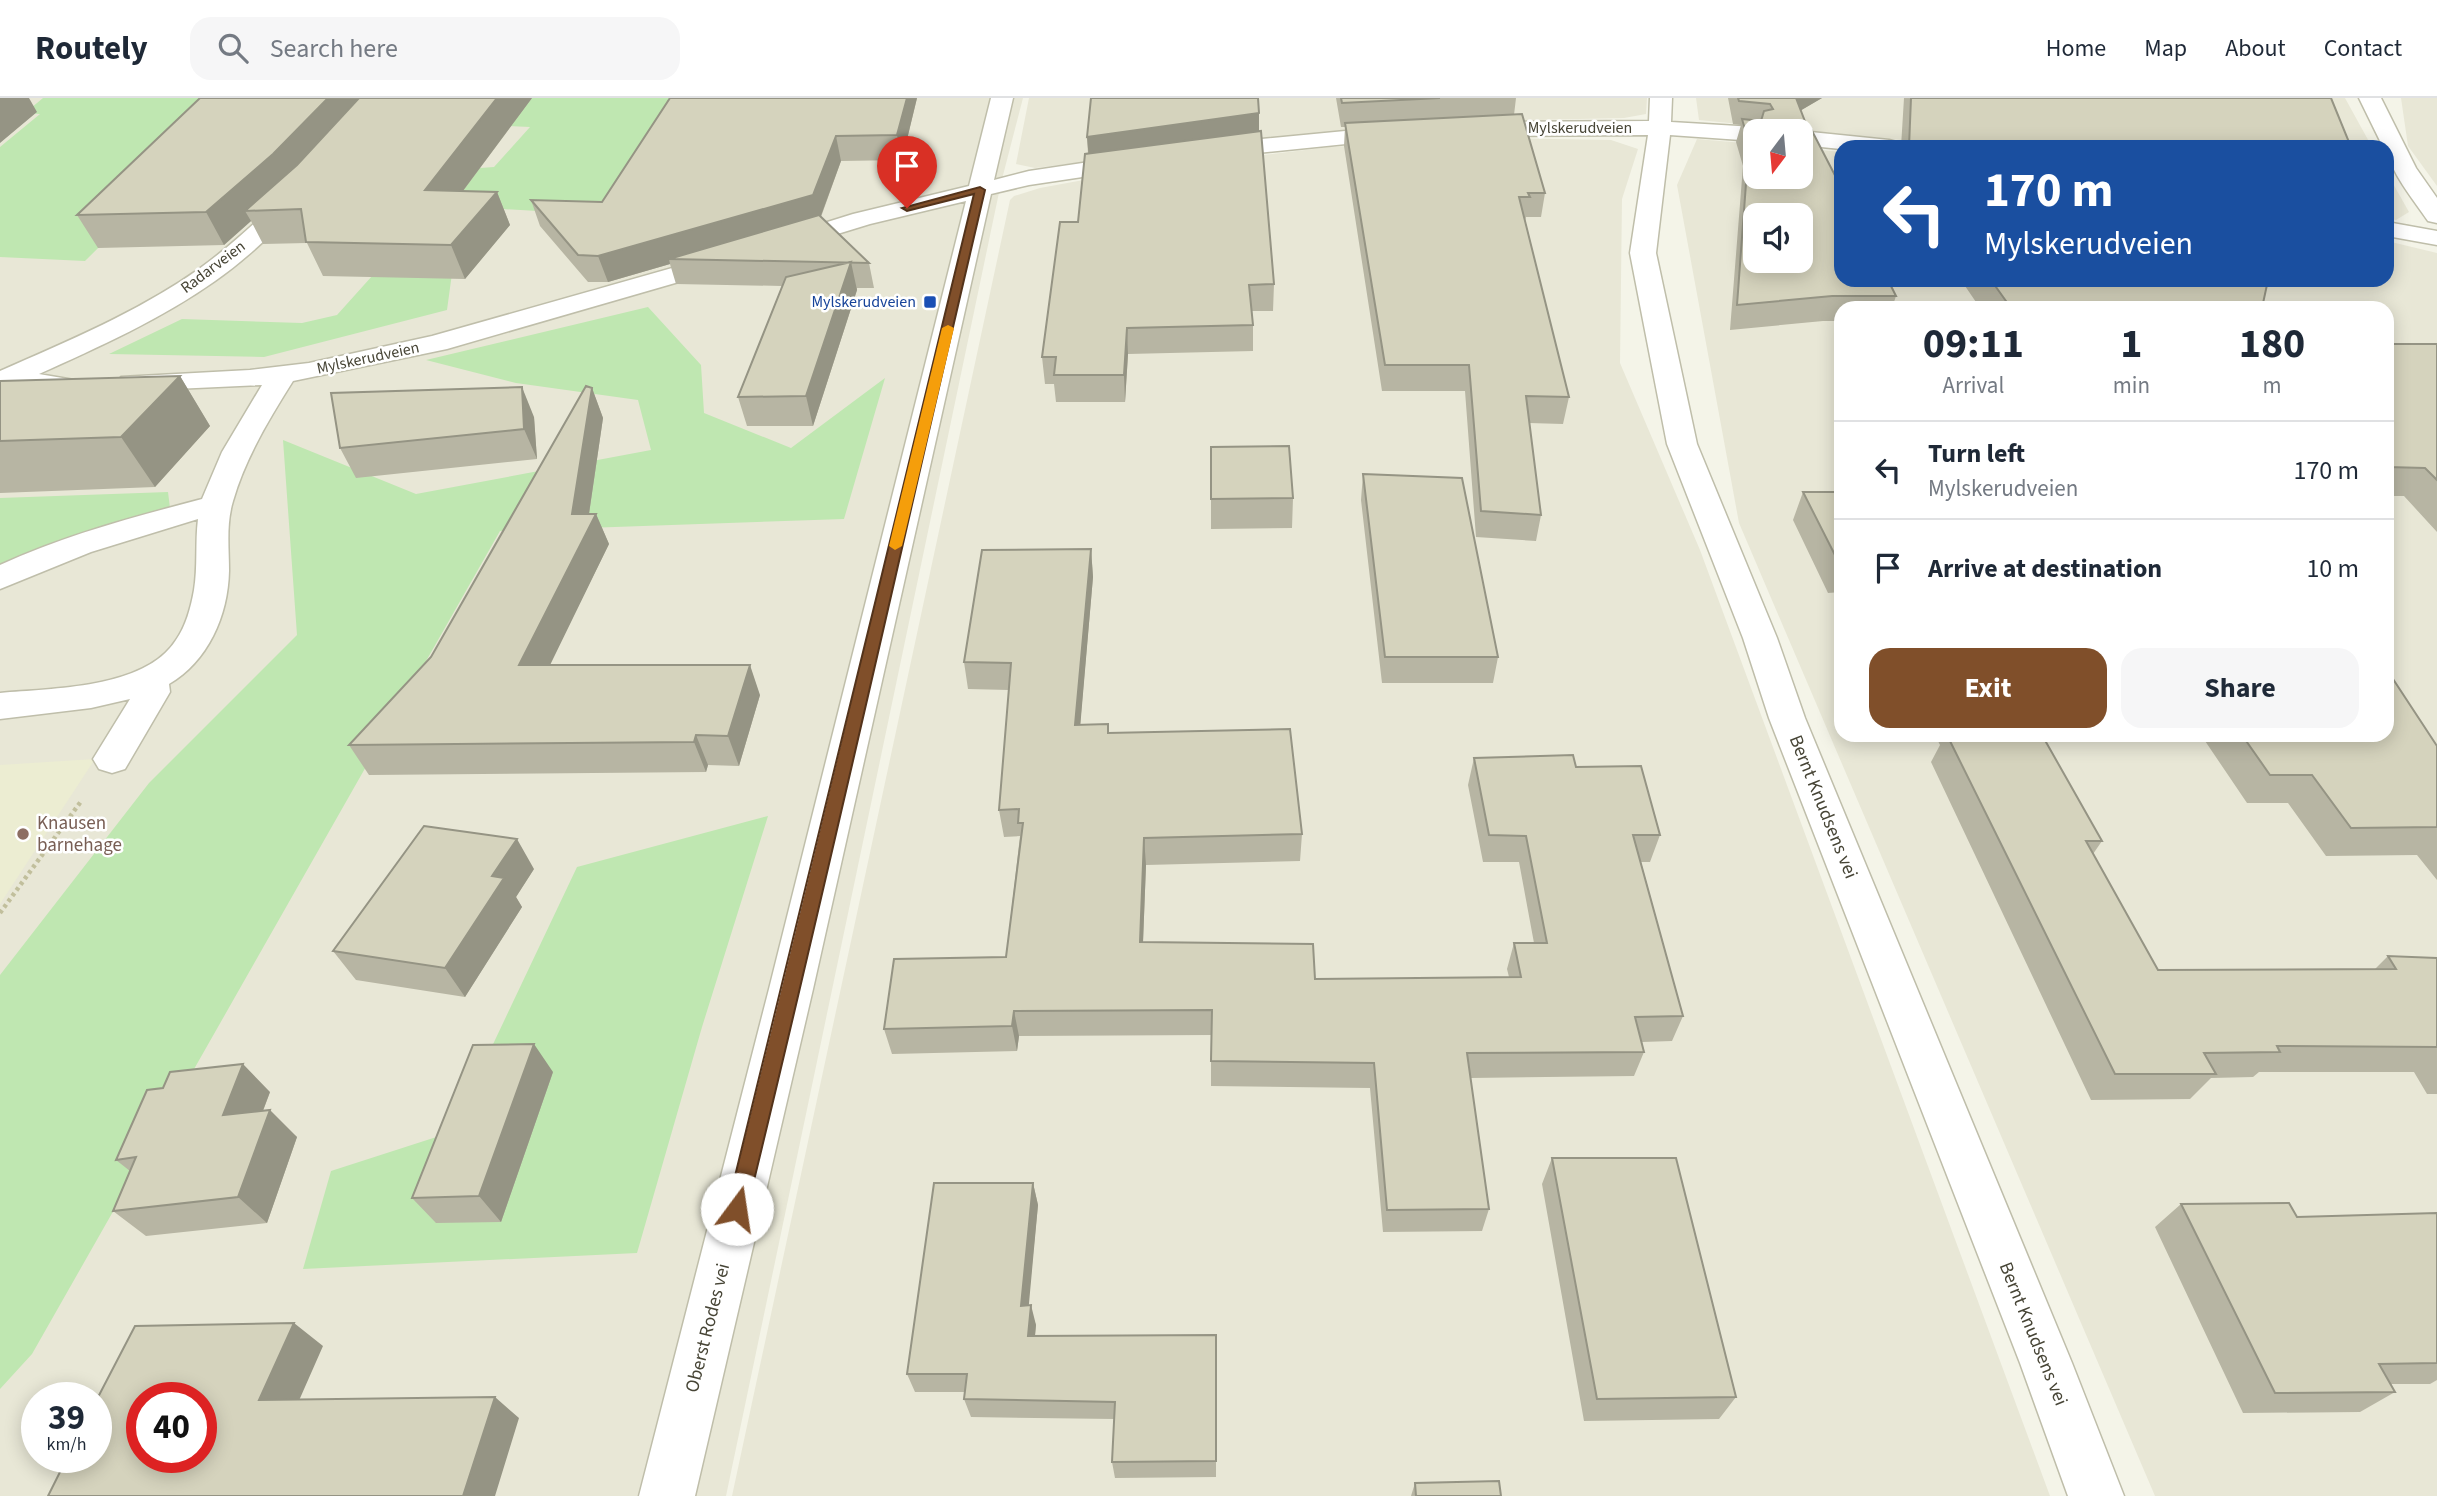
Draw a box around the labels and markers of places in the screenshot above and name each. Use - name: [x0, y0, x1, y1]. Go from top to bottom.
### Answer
- pin: [877, 136, 937, 208]
- place label: Mylskerudveien: [811, 291, 916, 313]
- marker: Mylskerudveien: [922, 294, 938, 310]
- place label: Knausen barnehage: [37, 810, 122, 859]
- marker: Knausen barnehage: [15, 826, 31, 842]

